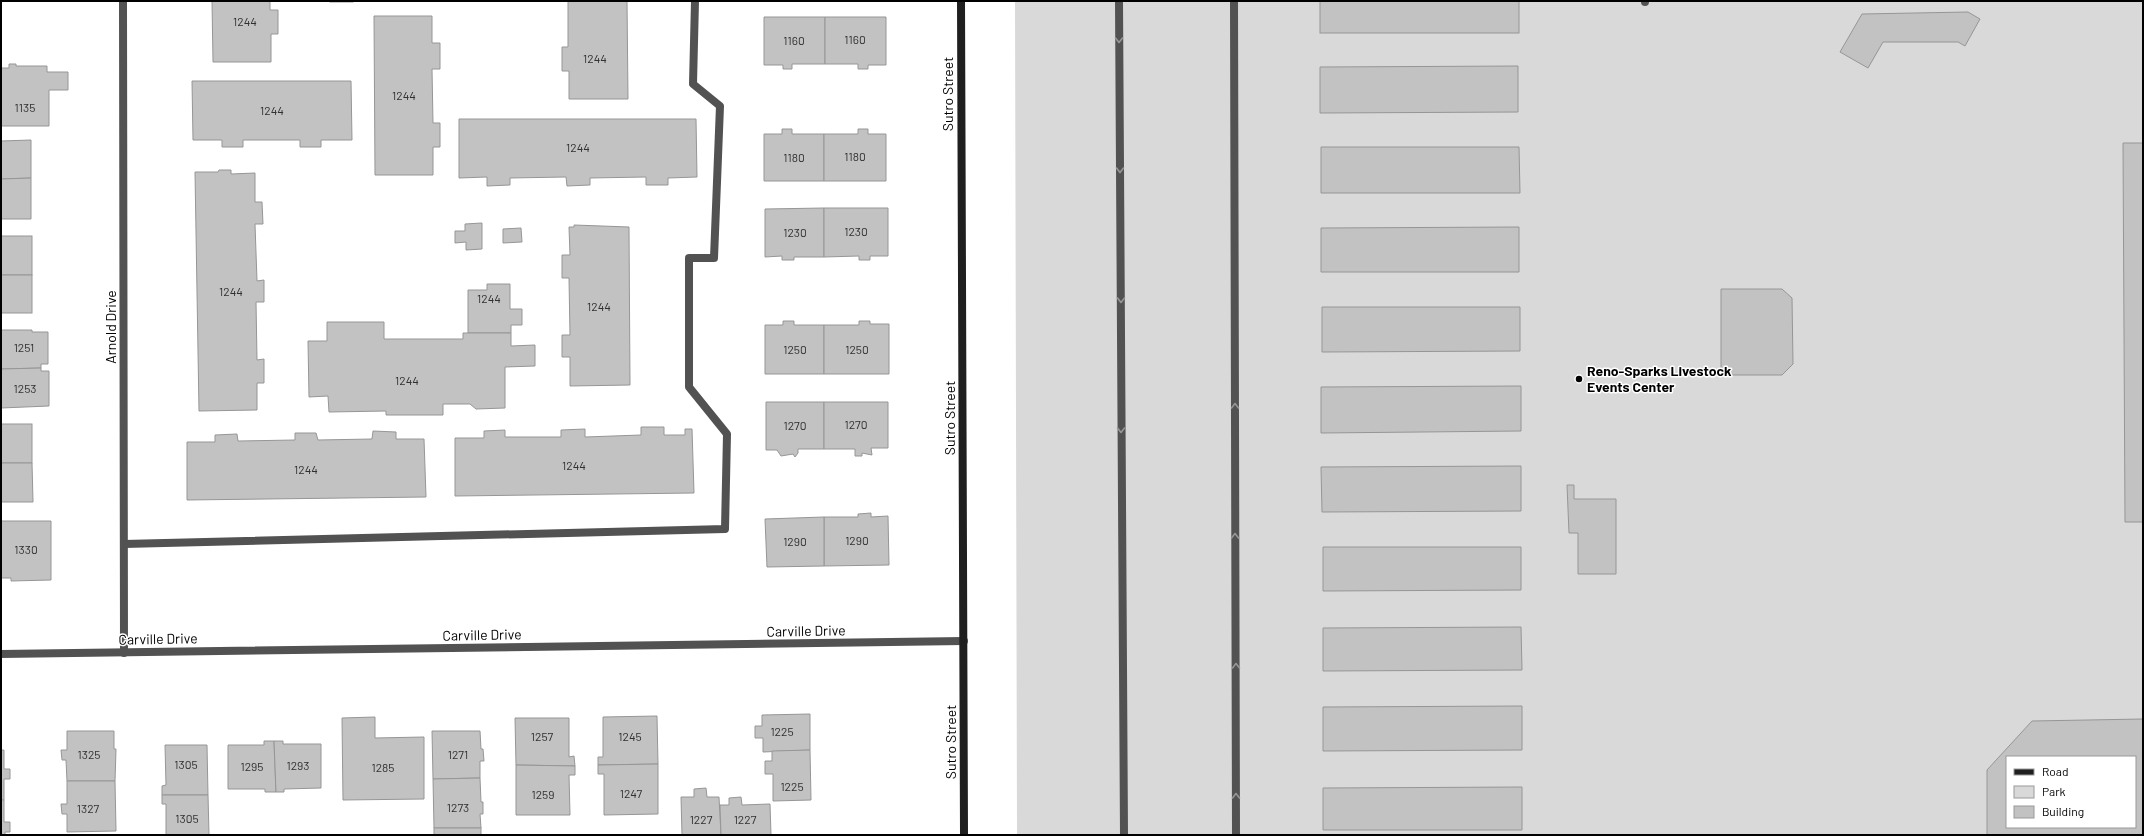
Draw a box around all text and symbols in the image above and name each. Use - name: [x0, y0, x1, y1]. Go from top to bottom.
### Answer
- house number: 1244: [233, 14, 257, 28]
- house number: 1160: [844, 32, 866, 46]
- house number: 1160: [783, 33, 805, 47]
- one-way arrow: [1115, 37, 1123, 43]
- house number: 1244: [583, 51, 607, 65]
- street label: Sutro Street: [939, 57, 956, 131]
- house number: 1244: [392, 88, 416, 102]
- house number: 1135: [15, 100, 35, 114]
- house number: 1244: [260, 103, 284, 117]
- house number: 1244: [566, 140, 590, 154]
- house number: 1180: [844, 149, 866, 163]
- house number: 1180: [783, 150, 805, 164]
- one-way arrow: [1116, 167, 1124, 173]
- house number: 1230: [844, 224, 868, 238]
- house number: 1230: [783, 225, 807, 239]
- house number: 1244: [219, 284, 243, 298]
- street label: Arnold Drive: [102, 290, 119, 364]
- house number: 1244: [477, 291, 501, 305]
- one-way arrow: [1117, 297, 1125, 303]
- house number: 1244: [587, 299, 611, 313]
- house number: 1251: [14, 340, 34, 354]
- house number: 1250: [783, 342, 807, 356]
- house number: 1250: [845, 342, 869, 356]
- place label: Reno-Sparks Livestock Events Center: [1587, 362, 1732, 395]
- house number: 1244: [395, 373, 419, 387]
- marker: Reno-Sparks Livestock Events Center: [1574, 374, 1584, 384]
- house number: 1253: [14, 381, 36, 395]
- street label: Sutro Street: [941, 381, 958, 455]
- one-way arrow: [1231, 403, 1239, 409]
- house number: 1270: [844, 417, 868, 431]
- house number: 1270: [783, 418, 807, 432]
- one-way arrow: [1117, 427, 1125, 433]
- house number: 1244: [562, 458, 586, 472]
- house number: 1244: [294, 462, 318, 476]
- house number: 1290: [845, 533, 869, 547]
- one-way arrow: [1231, 533, 1239, 539]
- house number: 1290: [783, 534, 807, 548]
- house number: 1330: [14, 542, 38, 556]
- street label: Carville Drive: [766, 621, 846, 640]
- street label: Carville Drive: [442, 625, 522, 644]
- street label: Carville Drive: [118, 629, 198, 648]
- one-way arrow: [1232, 663, 1240, 669]
- street label: Sutro Street: [942, 705, 959, 779]
- house number: 1225: [770, 724, 794, 738]
- house number: 1257: [531, 729, 554, 743]
- house number: 1245: [618, 729, 642, 743]
- house number: 1325: [78, 747, 100, 761]
- house number: 1271: [448, 747, 468, 761]
- legend: [2006, 756, 2136, 828]
- house number: 1305: [174, 757, 198, 771]
- house number: 1293: [286, 758, 310, 772]
- house number: 1295: [240, 759, 264, 773]
- house number: 1285: [371, 760, 395, 774]
- text: Road: [2042, 764, 2069, 778]
- house number: 1225: [780, 779, 804, 793]
- text: Park: [2042, 784, 2066, 798]
- house number: 1247: [620, 786, 643, 800]
- house number: 1259: [531, 787, 555, 801]
- one-way arrow: [1232, 793, 1240, 799]
- house number: 1273: [447, 800, 469, 814]
- house number: 1327: [77, 801, 100, 815]
- text: Building: [2042, 804, 2084, 818]
- house number: 1305: [175, 811, 199, 825]
- house number: 1227: [690, 812, 713, 826]
- house number: 1227: [734, 812, 757, 826]

